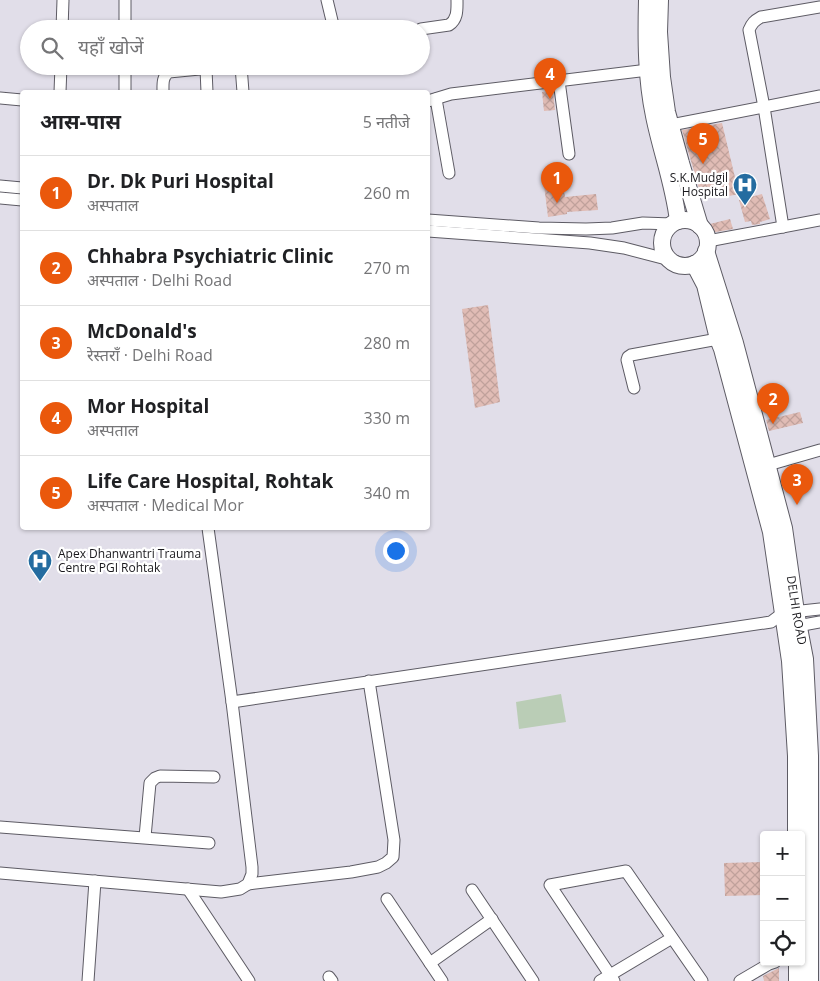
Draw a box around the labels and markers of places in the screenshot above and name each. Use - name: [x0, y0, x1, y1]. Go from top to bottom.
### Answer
- pin: 4: [534, 58, 566, 99]
- pin: 5: [687, 123, 719, 164]
- pin: 1: [541, 162, 573, 203]
- place label: S.K.Mudgil Hospital: [670, 169, 728, 200]
- hospital icon: S.K.Mudgil Hospital: [732, 172, 758, 206]
- pin: 2: [757, 383, 789, 424]
- pin: 3: [781, 464, 813, 505]
- place label: Apex Dhanwantri Trauma Centre PGI Rohtak: [58, 545, 201, 576]
- hospital icon: Apex Dhanwantri Trauma Centre PGI Rohtak: [27, 548, 53, 582]

